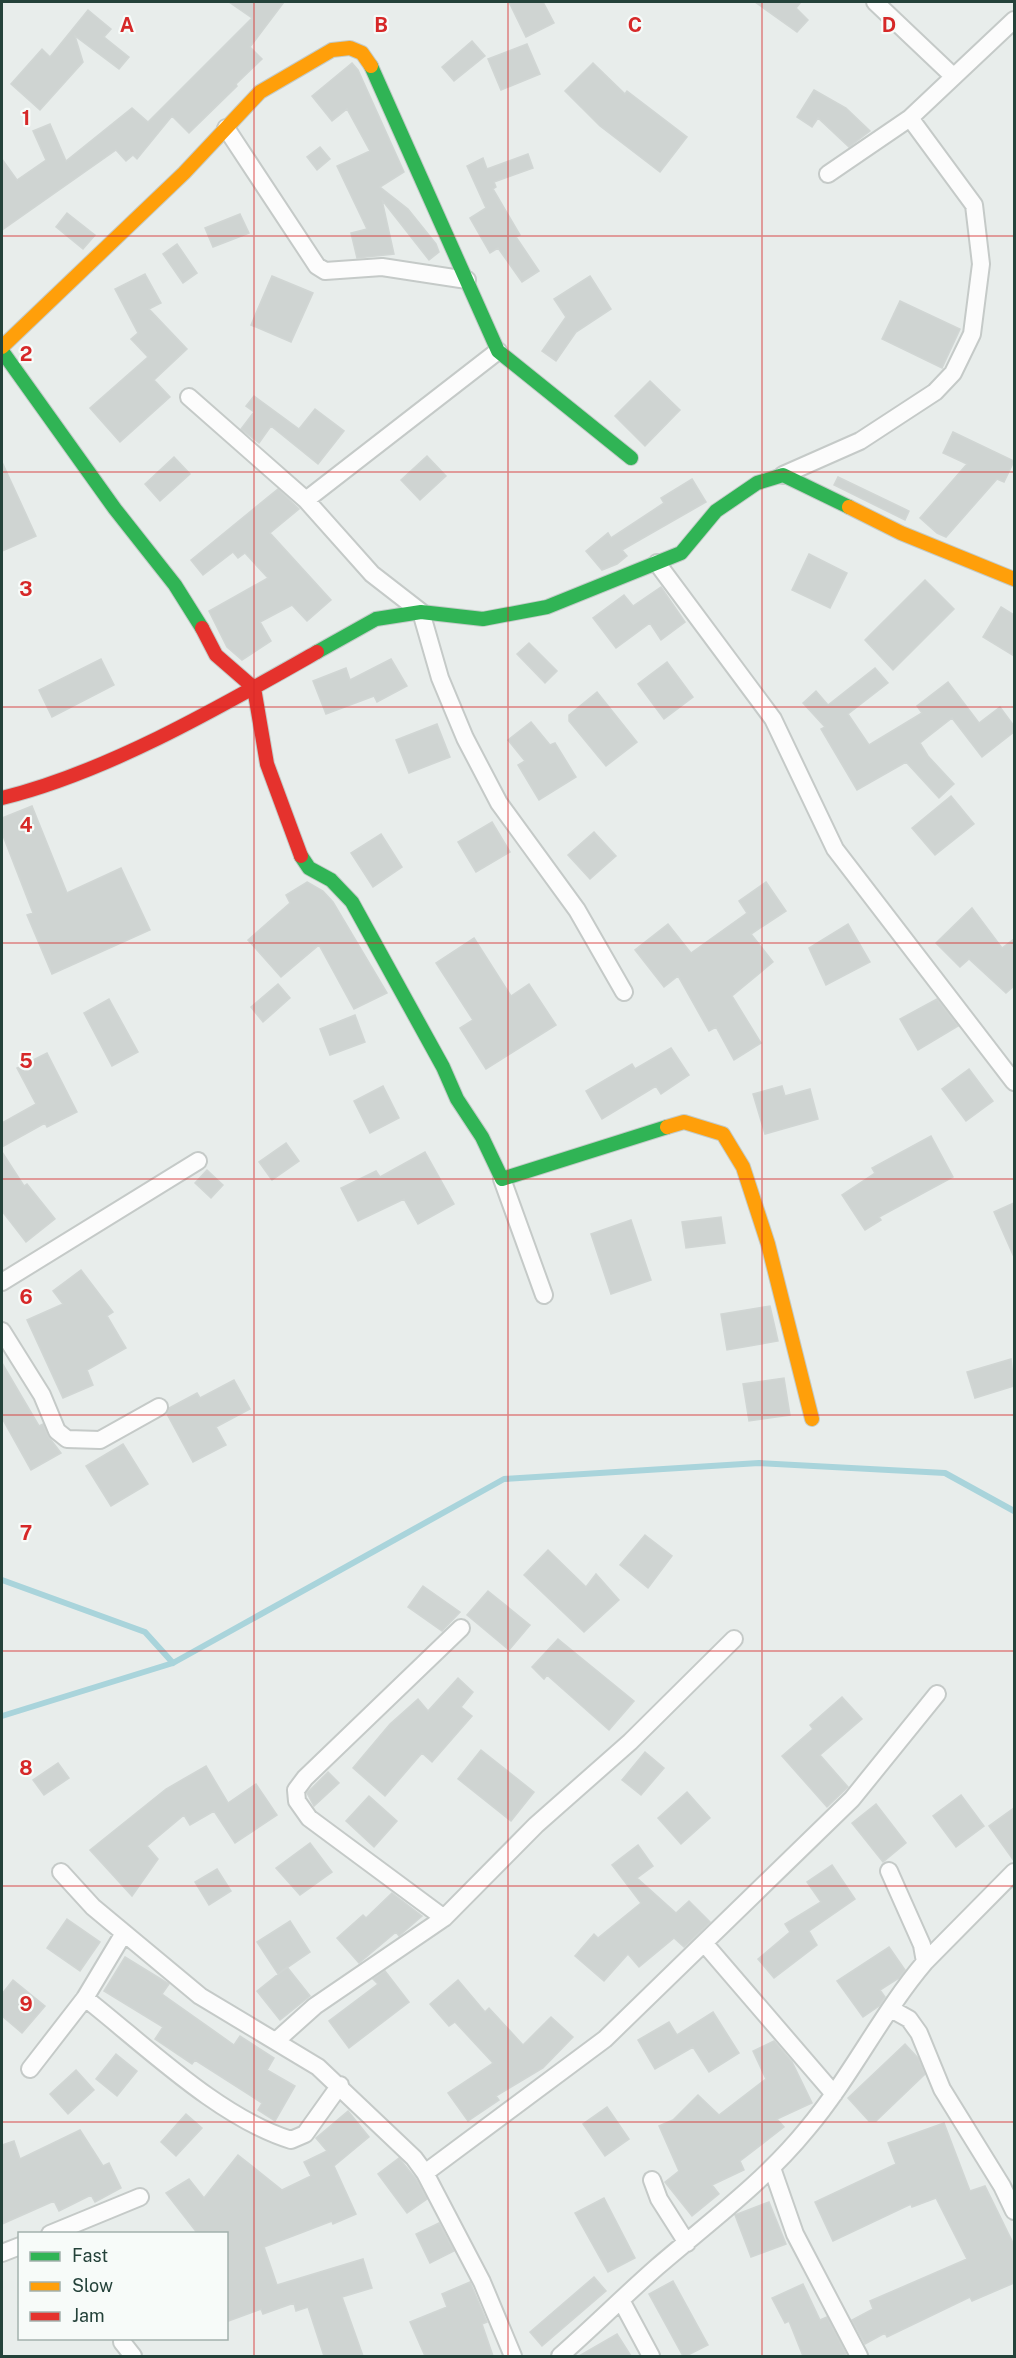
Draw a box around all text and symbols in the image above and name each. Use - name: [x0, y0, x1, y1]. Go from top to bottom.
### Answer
- text: A: [120, 13, 134, 37]
- text: B: [374, 13, 388, 37]
- text: C: [628, 13, 642, 37]
- text: D: [882, 13, 896, 37]
- text: 1: [22, 106, 30, 130]
- text: 2: [20, 342, 32, 366]
- text: 3: [19, 577, 33, 601]
- text: 4: [19, 813, 33, 837]
- text: 5: [19, 1049, 33, 1073]
- text: 6: [19, 1285, 33, 1309]
- text: 7: [20, 1521, 32, 1545]
- text: 8: [19, 1756, 33, 1780]
- text: 9: [19, 1992, 33, 2016]
- legend: [18, 2232, 228, 2340]
- text: Fast: [72, 2245, 108, 2266]
- text: Slow: [72, 2275, 113, 2296]
- text: Jam: [72, 2305, 105, 2326]

